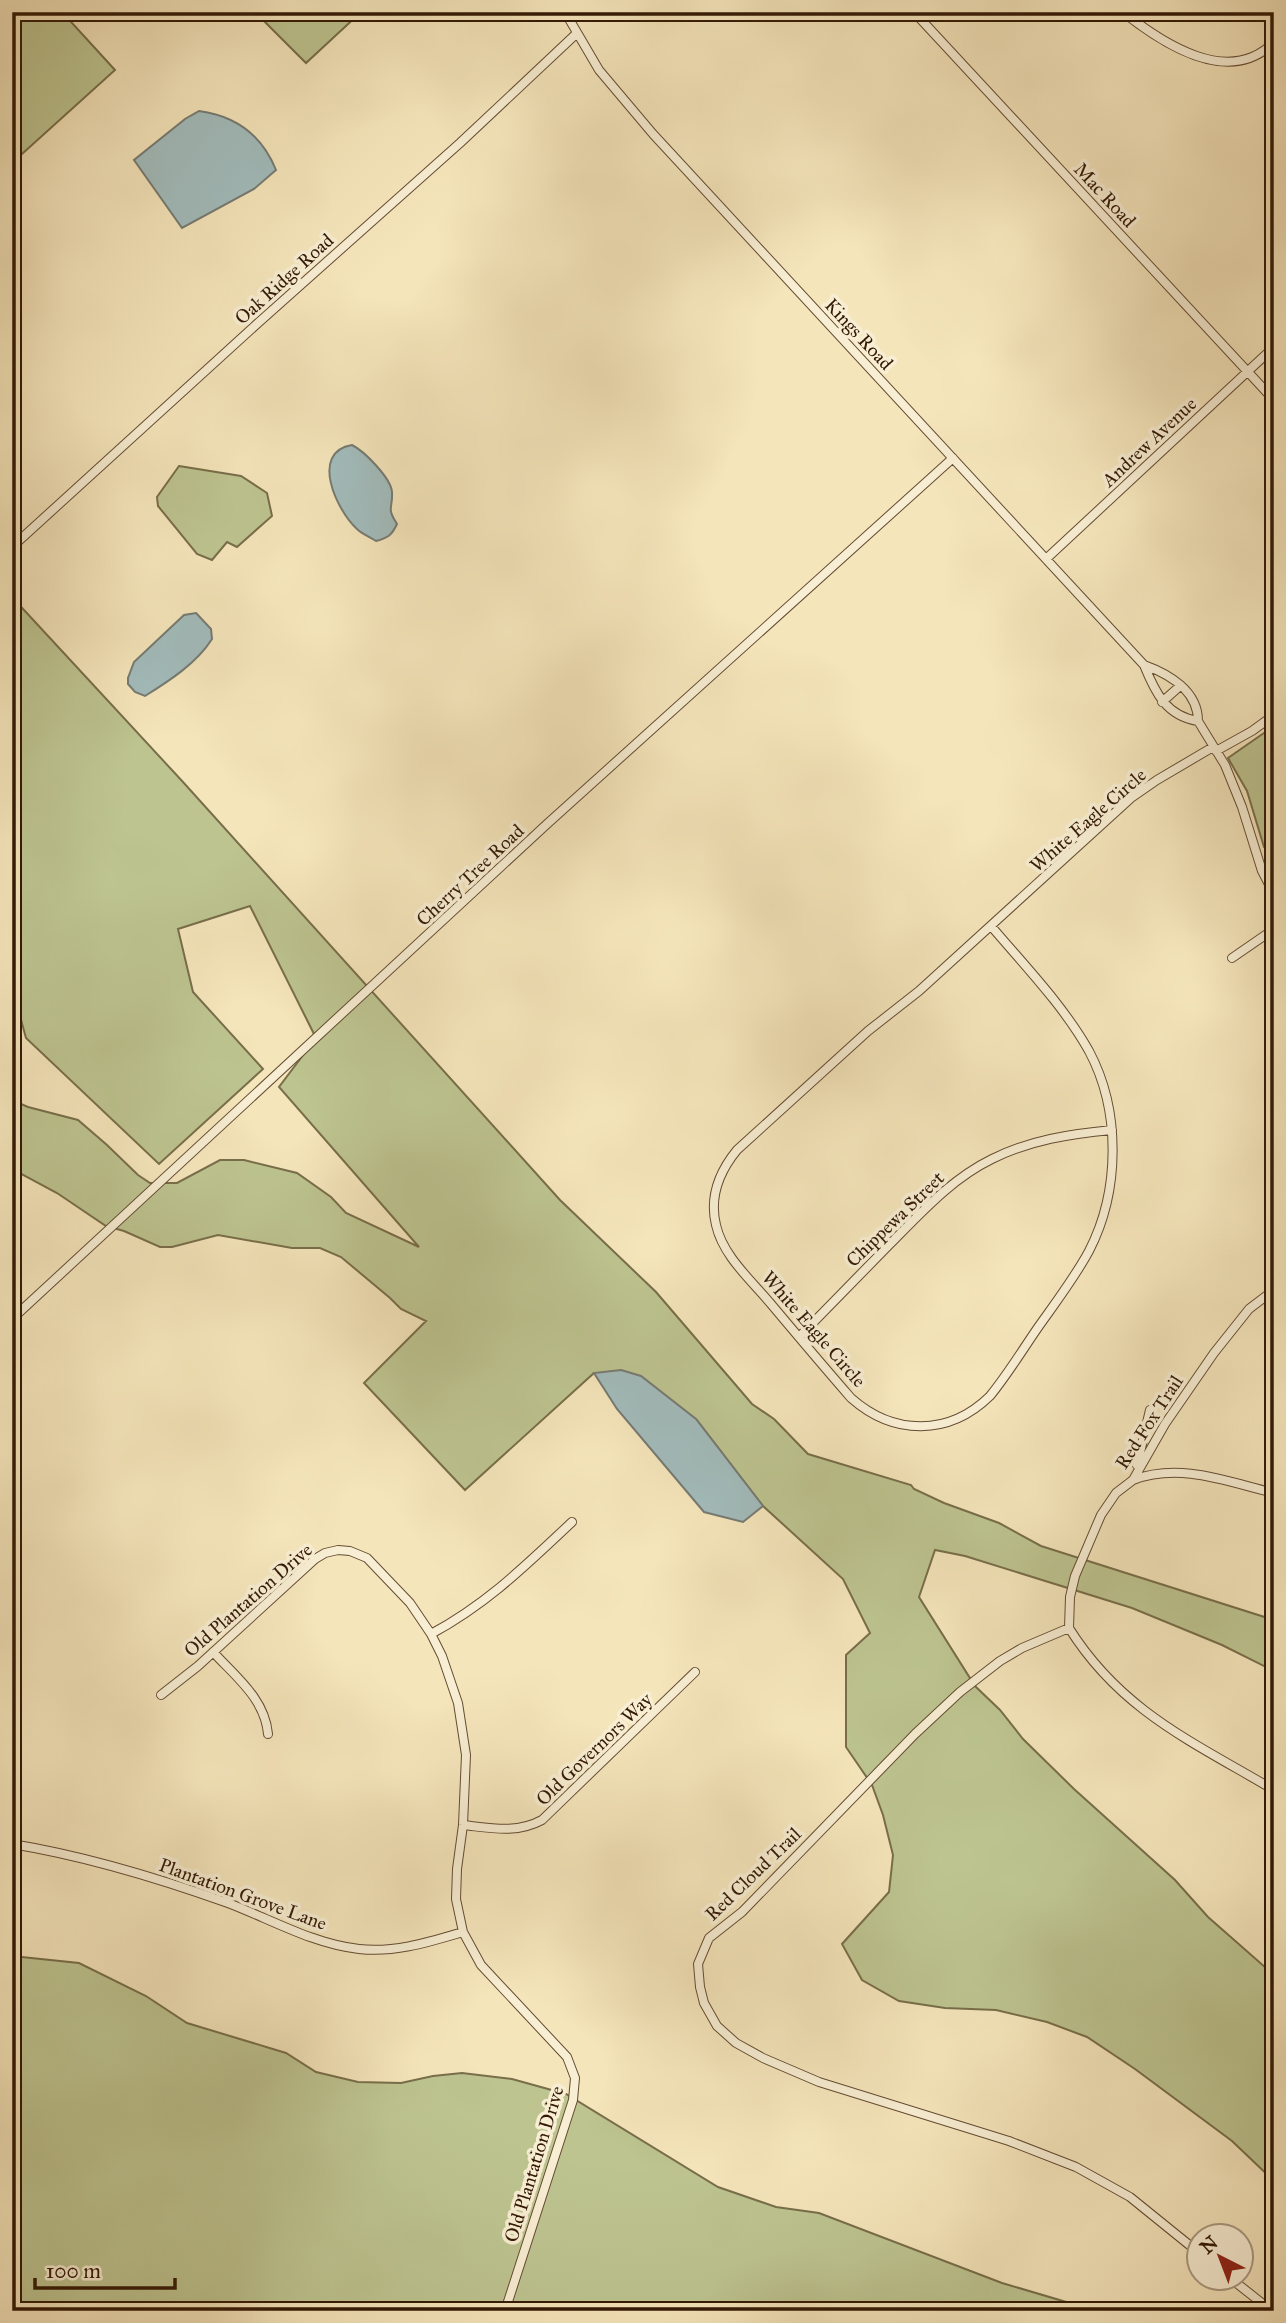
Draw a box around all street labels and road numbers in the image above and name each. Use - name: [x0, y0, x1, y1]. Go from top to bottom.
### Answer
- street label: Mac Road: [1069, 158, 1141, 233]
- street label: Oak Ridge Road: [230, 228, 339, 330]
- street label: Kings Road: [819, 293, 898, 376]
- street label: Andrew Avenue: [1096, 392, 1201, 492]
- street label: White Eagle Circle: [1025, 763, 1152, 877]
- street label: Cherry Tree Road: [411, 819, 529, 931]
- street label: Chippewa Street: [841, 1166, 949, 1272]
- street label: White Eagle Circle: [757, 1266, 871, 1393]
- street label: Red Fox Trail: [1110, 1370, 1188, 1473]
- street label: Old Plantation Drive: [179, 1538, 317, 1662]
- street label: Old Governors Way: [531, 1687, 658, 1810]
- street label: Red Cloud Trail: [700, 1822, 806, 1925]
- street label: Plantation Grove Lane: [156, 1853, 330, 1935]
- street label: Old Plantation Drive: [499, 2083, 569, 2245]

